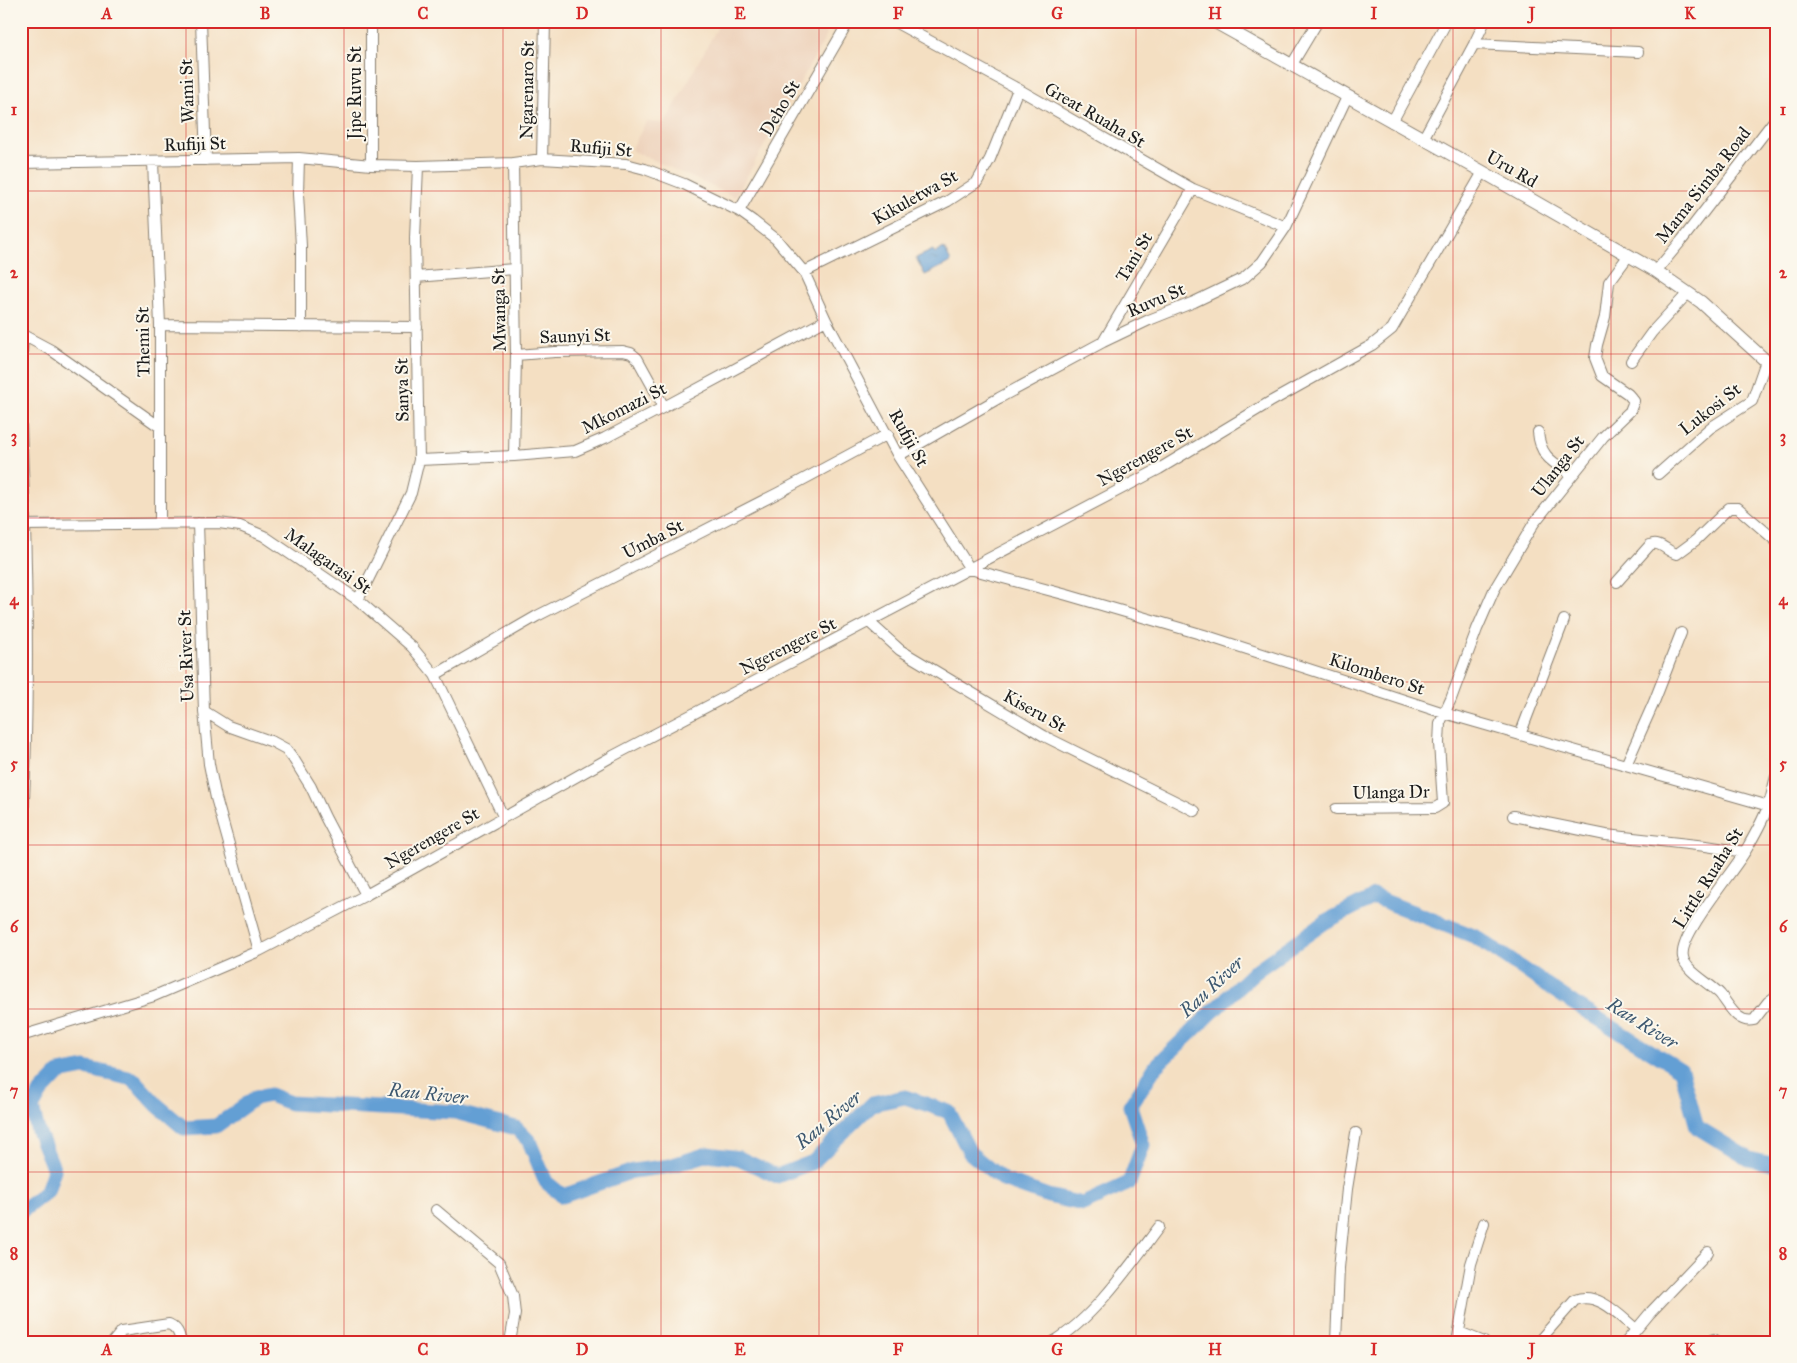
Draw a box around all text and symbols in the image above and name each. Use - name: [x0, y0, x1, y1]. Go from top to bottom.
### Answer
- text: A: [101, 4, 113, 23]
- text: B: [260, 4, 270, 23]
- text: C: [418, 4, 429, 23]
- text: D: [576, 4, 589, 23]
- text: E: [734, 4, 746, 23]
- text: F: [893, 4, 904, 23]
- text: G: [1051, 4, 1063, 23]
- text: H: [1208, 4, 1222, 23]
- text: I: [1371, 4, 1378, 23]
- text: J: [1527, 4, 1536, 24]
- text: K: [1684, 4, 1696, 23]
- street label: Ngarenaro St: [515, 40, 540, 140]
- street label: Jipe Ruvu St: [344, 46, 367, 142]
- street label: Wami St: [175, 58, 199, 124]
- street label: Deho St: [755, 75, 805, 140]
- street label: Great Ruaha St: [1041, 77, 1150, 153]
- text: 1: [11, 100, 18, 119]
- text: 1: [1780, 100, 1787, 119]
- street label: Mama Simba Road: [1651, 122, 1755, 248]
- street label: Rufiji St: [163, 132, 227, 156]
- street label: Rufiji St: [569, 134, 634, 162]
- street label: Uru Rd: [1482, 146, 1542, 192]
- street label: Kikuletwa St: [868, 164, 962, 229]
- street label: Tani St: [1111, 228, 1158, 286]
- text: 2: [10, 263, 19, 282]
- text: 2: [1779, 263, 1788, 282]
- street label: Mwanga St: [487, 267, 512, 352]
- street label: Ruvu St: [1124, 278, 1189, 322]
- street label: Themi St: [131, 306, 155, 377]
- street label: Saunyi St: [539, 324, 611, 348]
- street label: Sanya St: [390, 357, 414, 422]
- street label: Mkomazi St: [578, 377, 671, 439]
- street label: Lukosi St: [1675, 378, 1746, 440]
- street label: Rufiji St: [884, 405, 934, 471]
- street label: Ngerengere St: [1094, 421, 1197, 492]
- text: 3: [11, 427, 17, 447]
- text: 3: [1780, 427, 1786, 447]
- street label: Ulanga St: [1527, 430, 1590, 502]
- street label: Umba St: [619, 514, 688, 564]
- street label: Malagarasi St: [280, 523, 376, 600]
- text: 4: [10, 590, 20, 610]
- text: 4: [1779, 590, 1789, 610]
- street label: Usa River St: [173, 609, 199, 703]
- street label: Ngerengere St: [736, 612, 841, 681]
- street label: Kilombero St: [1326, 648, 1428, 700]
- street label: Kiseru St: [1000, 685, 1071, 738]
- text: 5: [10, 754, 18, 773]
- text: 5: [1779, 754, 1787, 773]
- street label: Ulanga Dr: [1352, 780, 1430, 805]
- street label: Ngerengere St: [381, 802, 484, 875]
- street label: Little Ruaha St: [1668, 823, 1748, 933]
- text: 6: [10, 917, 19, 936]
- text: 6: [1779, 917, 1788, 936]
- water label: Rau River: [1174, 950, 1249, 1023]
- water label: Rau River: [1602, 992, 1683, 1055]
- water label: Rau River: [386, 1078, 470, 1109]
- text: 7: [10, 1081, 19, 1100]
- text: 7: [1779, 1081, 1788, 1100]
- water label: Rau River: [790, 1084, 867, 1154]
- text: 8: [10, 1244, 18, 1263]
- text: 8: [1779, 1244, 1787, 1263]
- text: A: [101, 1340, 113, 1359]
- text: B: [260, 1340, 270, 1359]
- text: C: [418, 1340, 429, 1359]
- text: D: [576, 1340, 589, 1359]
- text: E: [734, 1340, 746, 1359]
- text: F: [893, 1340, 904, 1359]
- text: G: [1051, 1340, 1063, 1359]
- text: H: [1208, 1340, 1222, 1359]
- text: I: [1371, 1340, 1378, 1359]
- text: J: [1527, 1340, 1536, 1360]
- text: K: [1684, 1340, 1696, 1359]

